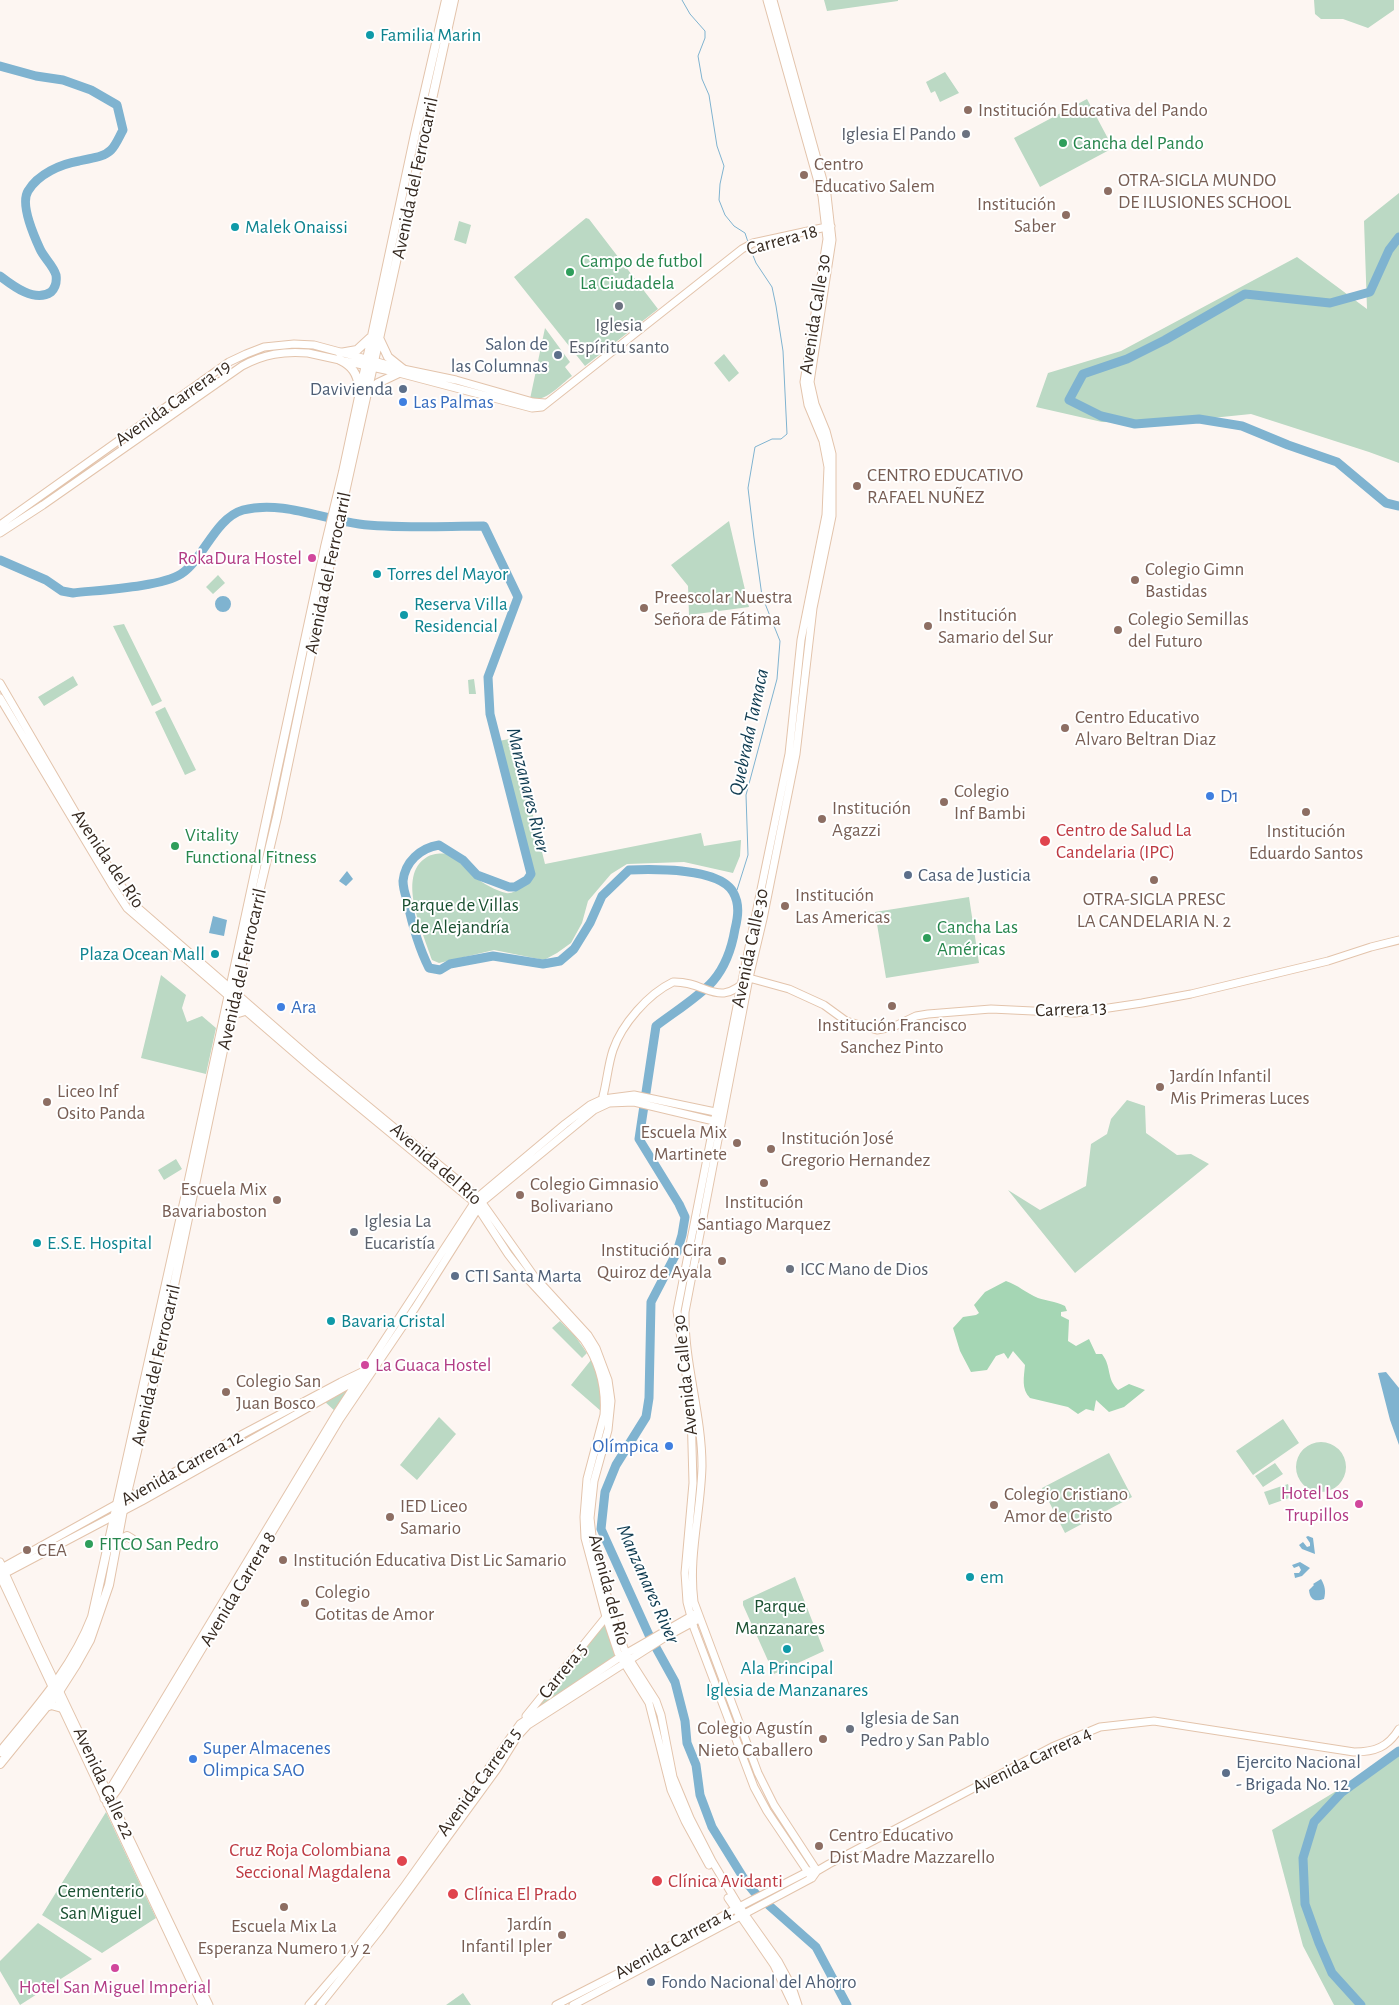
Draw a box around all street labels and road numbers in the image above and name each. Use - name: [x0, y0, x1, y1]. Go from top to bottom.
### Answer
- street label: Avenida del Ferrocarril: [387, 95, 443, 261]
- street label: Carrera 18: [744, 220, 820, 260]
- street label: Avenida Calle 30: [794, 252, 836, 376]
- street label: Avenida Carrera 19: [111, 355, 235, 451]
- street label: Avenida del Ferrocarril: [300, 490, 356, 656]
- street label: Avenida del Río: [67, 805, 149, 913]
- street label: Avenida del Ferrocarril: [212, 886, 272, 1052]
- street label: Avenida Calle 30: [726, 886, 774, 1010]
- street label: Carrera 13: [1035, 996, 1107, 1022]
- street label: Avenida del Río: [385, 1118, 487, 1210]
- street label: Avenida del Ferrocarril: [126, 1282, 186, 1448]
- street label: Avenida Calle 30: [667, 1314, 703, 1436]
- street label: Avenida Carrera 12: [117, 1425, 247, 1511]
- street label: Avenida Carrera 8: [195, 1528, 281, 1650]
- street label: Avenida del Río: [583, 1532, 635, 1648]
- street label: Carrera 5: [534, 1638, 592, 1704]
- street label: Avenida Carrera 4: [969, 1721, 1095, 1799]
- street label: Avenida Carrera 5: [432, 1723, 526, 1841]
- street label: Avenida Calle 22: [68, 1724, 140, 1842]
- street label: Avenida Carrera 4: [611, 1902, 735, 1984]

